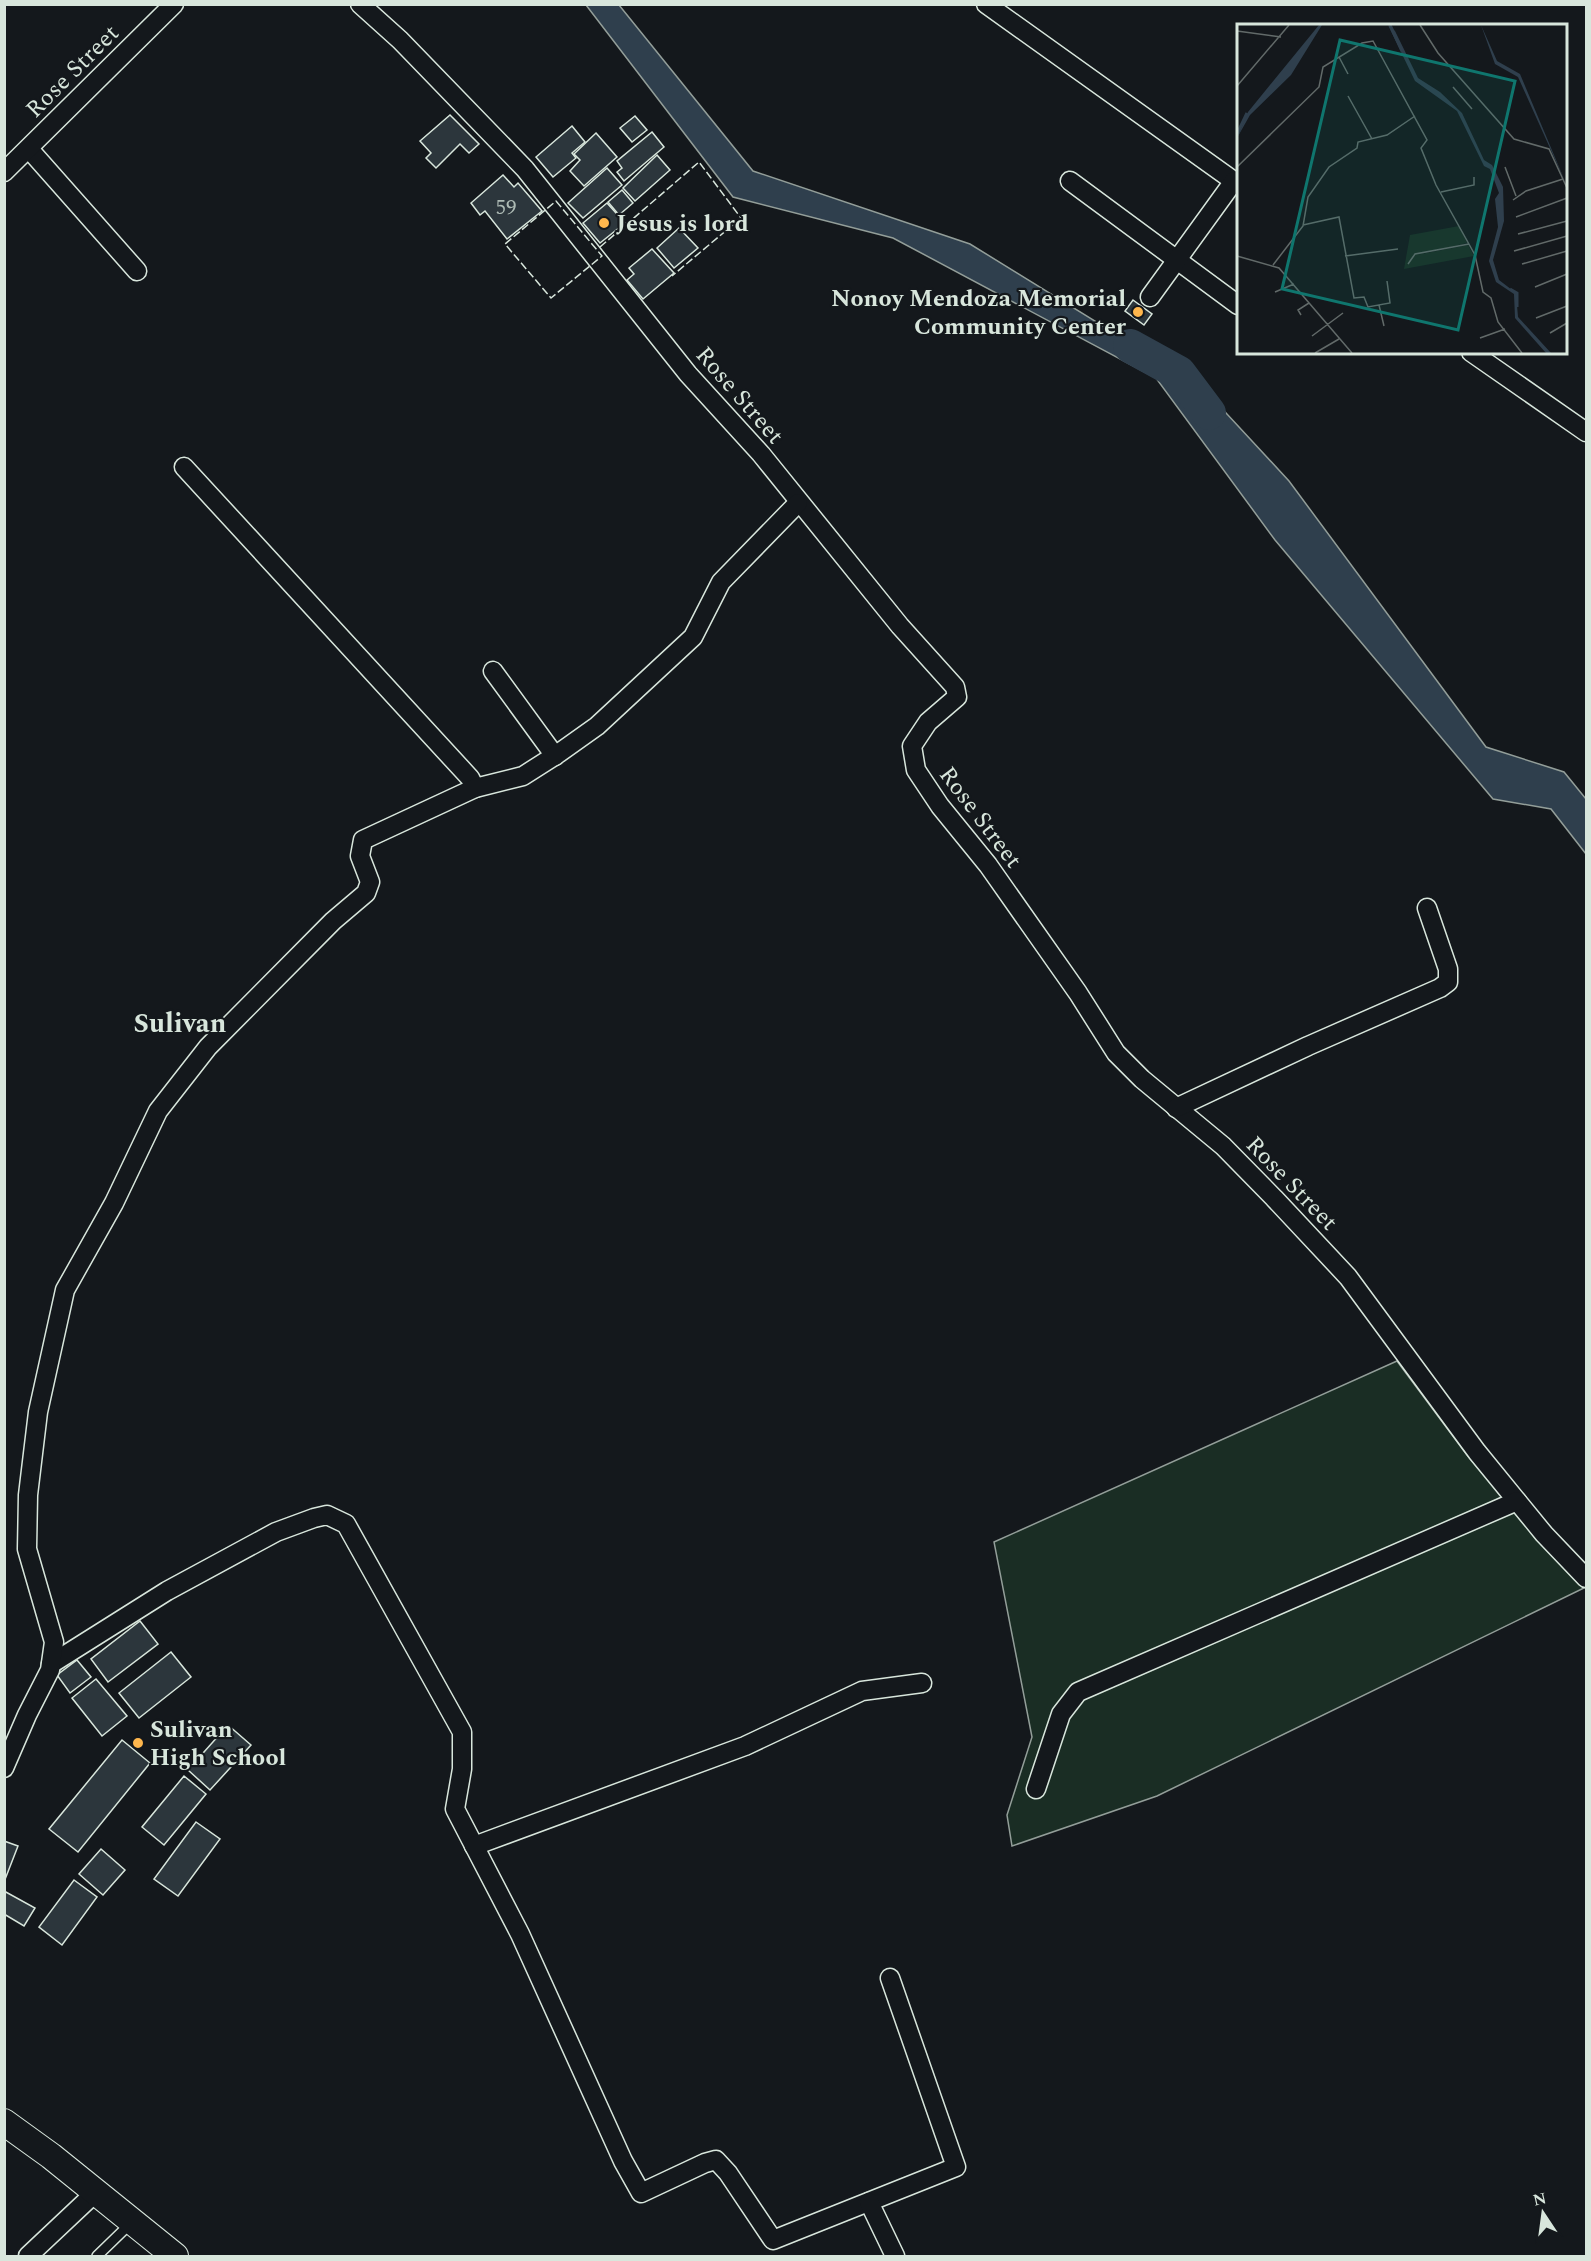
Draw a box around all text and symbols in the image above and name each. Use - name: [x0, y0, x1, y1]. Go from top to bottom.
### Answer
- street label: Rose Street: [18, 17, 128, 127]
- inset map: [1237, 24, 1567, 354]
- house number: 59: [496, 192, 517, 224]
- place label: Jesus is lord: [616, 206, 749, 242]
- marker: Jesus is lord: [597, 216, 611, 230]
- place label: Nonoy Mendoza Memorial Community Center: [831, 281, 1127, 345]
- marker: Nonoy Mendoza Memorial Community Center: [1131, 305, 1145, 319]
- street label: Rose Street: [686, 339, 792, 453]
- street label: Rose Street: [930, 759, 1031, 876]
- district label: Sulivan: [134, 1003, 227, 1045]
- street label: Rose Street: [1237, 1128, 1346, 1239]
- place label: Sulivan High School: [150, 1712, 287, 1776]
- marker: Sulivan High School: [131, 1736, 145, 1750]
- north arrow: [1513, 2183, 1573, 2243]
- text: N: [1531, 2186, 1549, 2213]

